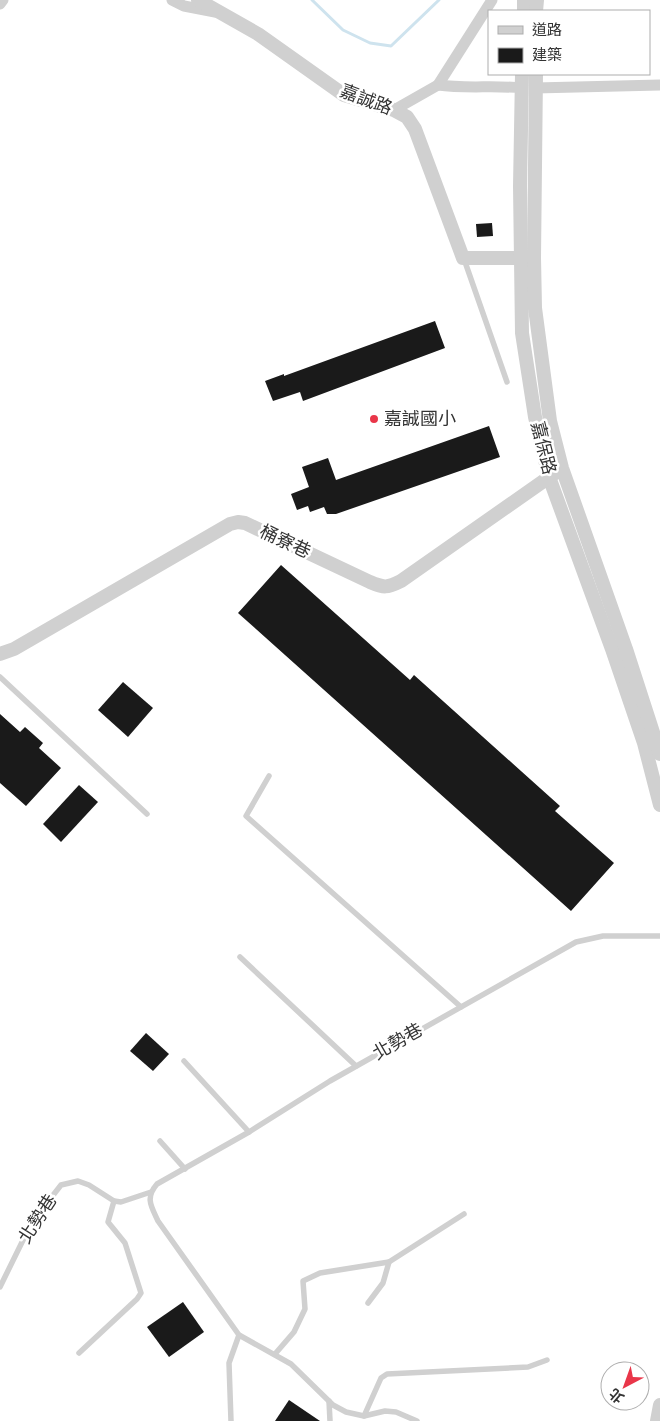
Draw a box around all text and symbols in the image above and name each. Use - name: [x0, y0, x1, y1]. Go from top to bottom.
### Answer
- legend: [488, 10, 650, 75]
- text: 道路: [532, 21, 562, 40]
- text: 建築: [532, 46, 562, 65]
- street label: 嘉誠路: [337, 81, 395, 119]
- place label: 嘉誠國小: [384, 409, 456, 430]
- marker: 嘉誠國小: [368, 413, 380, 425]
- street label: 嘉保路: [526, 419, 560, 477]
- street label: 桶寮巷: [256, 521, 314, 563]
- street label: 北勢巷: [369, 1019, 427, 1065]
- street label: 北勢巷: [14, 1191, 62, 1247]
- north arrow: [600, 1361, 650, 1411]
- text: 北: [606, 1384, 628, 1406]

